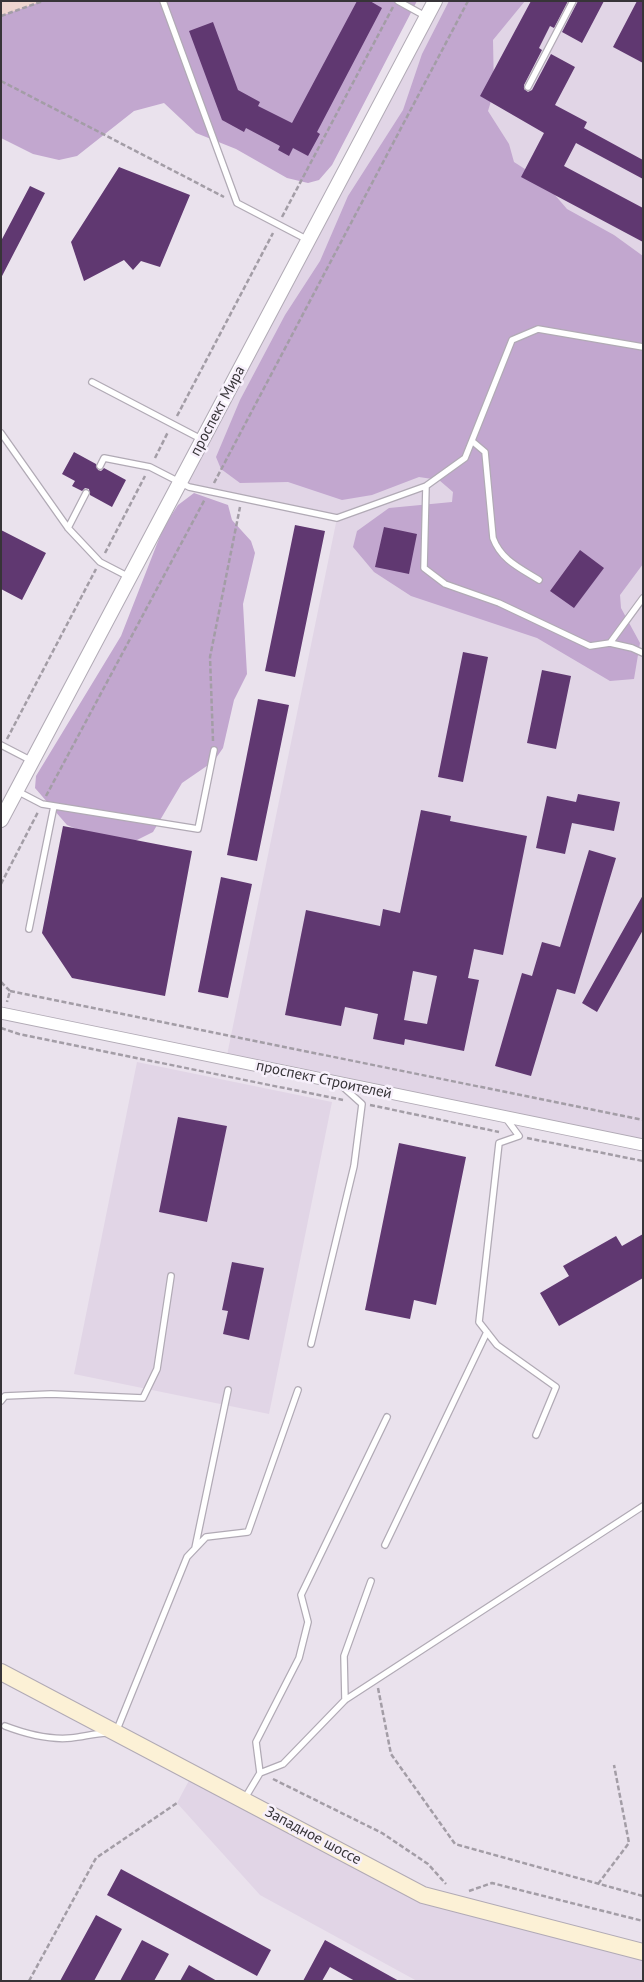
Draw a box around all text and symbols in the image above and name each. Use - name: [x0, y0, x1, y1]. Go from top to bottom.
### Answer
- street label: проспект Мира: [187, 363, 249, 459]
- street label: проспект Строителей: [255, 1057, 393, 1103]
- street label: Западное шоссе: [262, 1803, 364, 1869]

